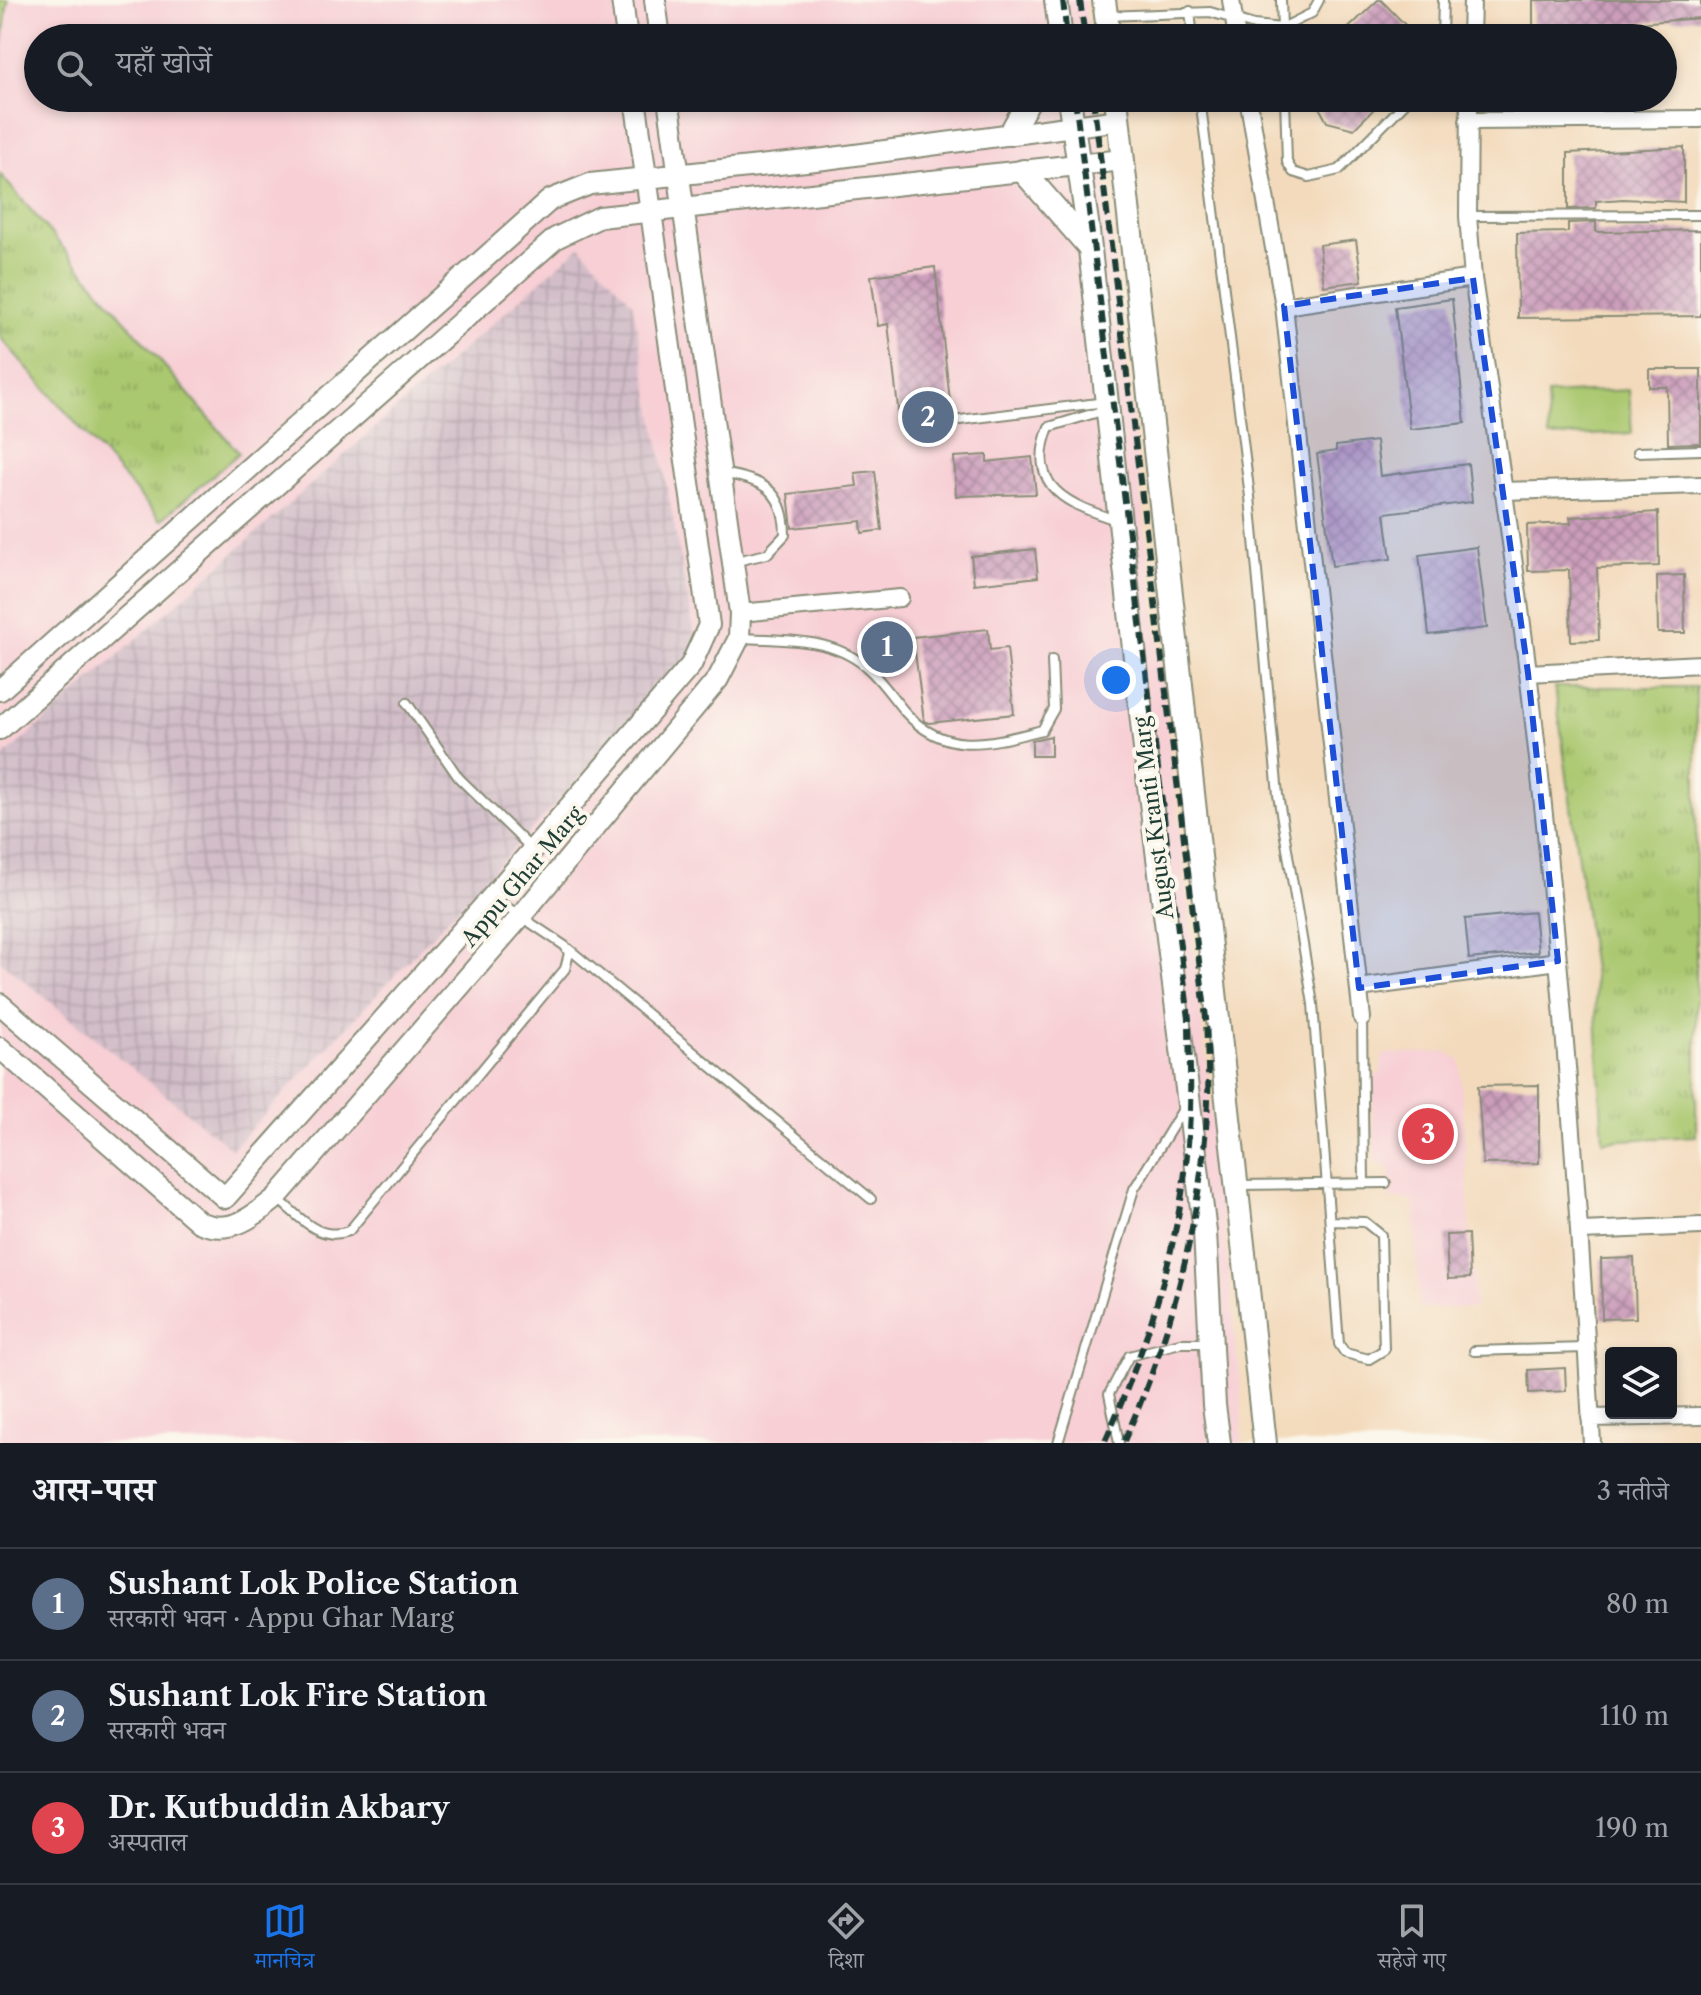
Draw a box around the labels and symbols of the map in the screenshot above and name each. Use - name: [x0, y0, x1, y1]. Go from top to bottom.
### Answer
- pin: 2: [902, 387, 954, 447]
- pin: 1: [861, 617, 913, 677]
- your location: [1096, 660, 1136, 700]
- street label: August Kranti Marg: [1128, 715, 1179, 922]
- street label: Appu Ghar Marg: [455, 800, 589, 953]
- pin: 3: [1402, 1104, 1454, 1164]

